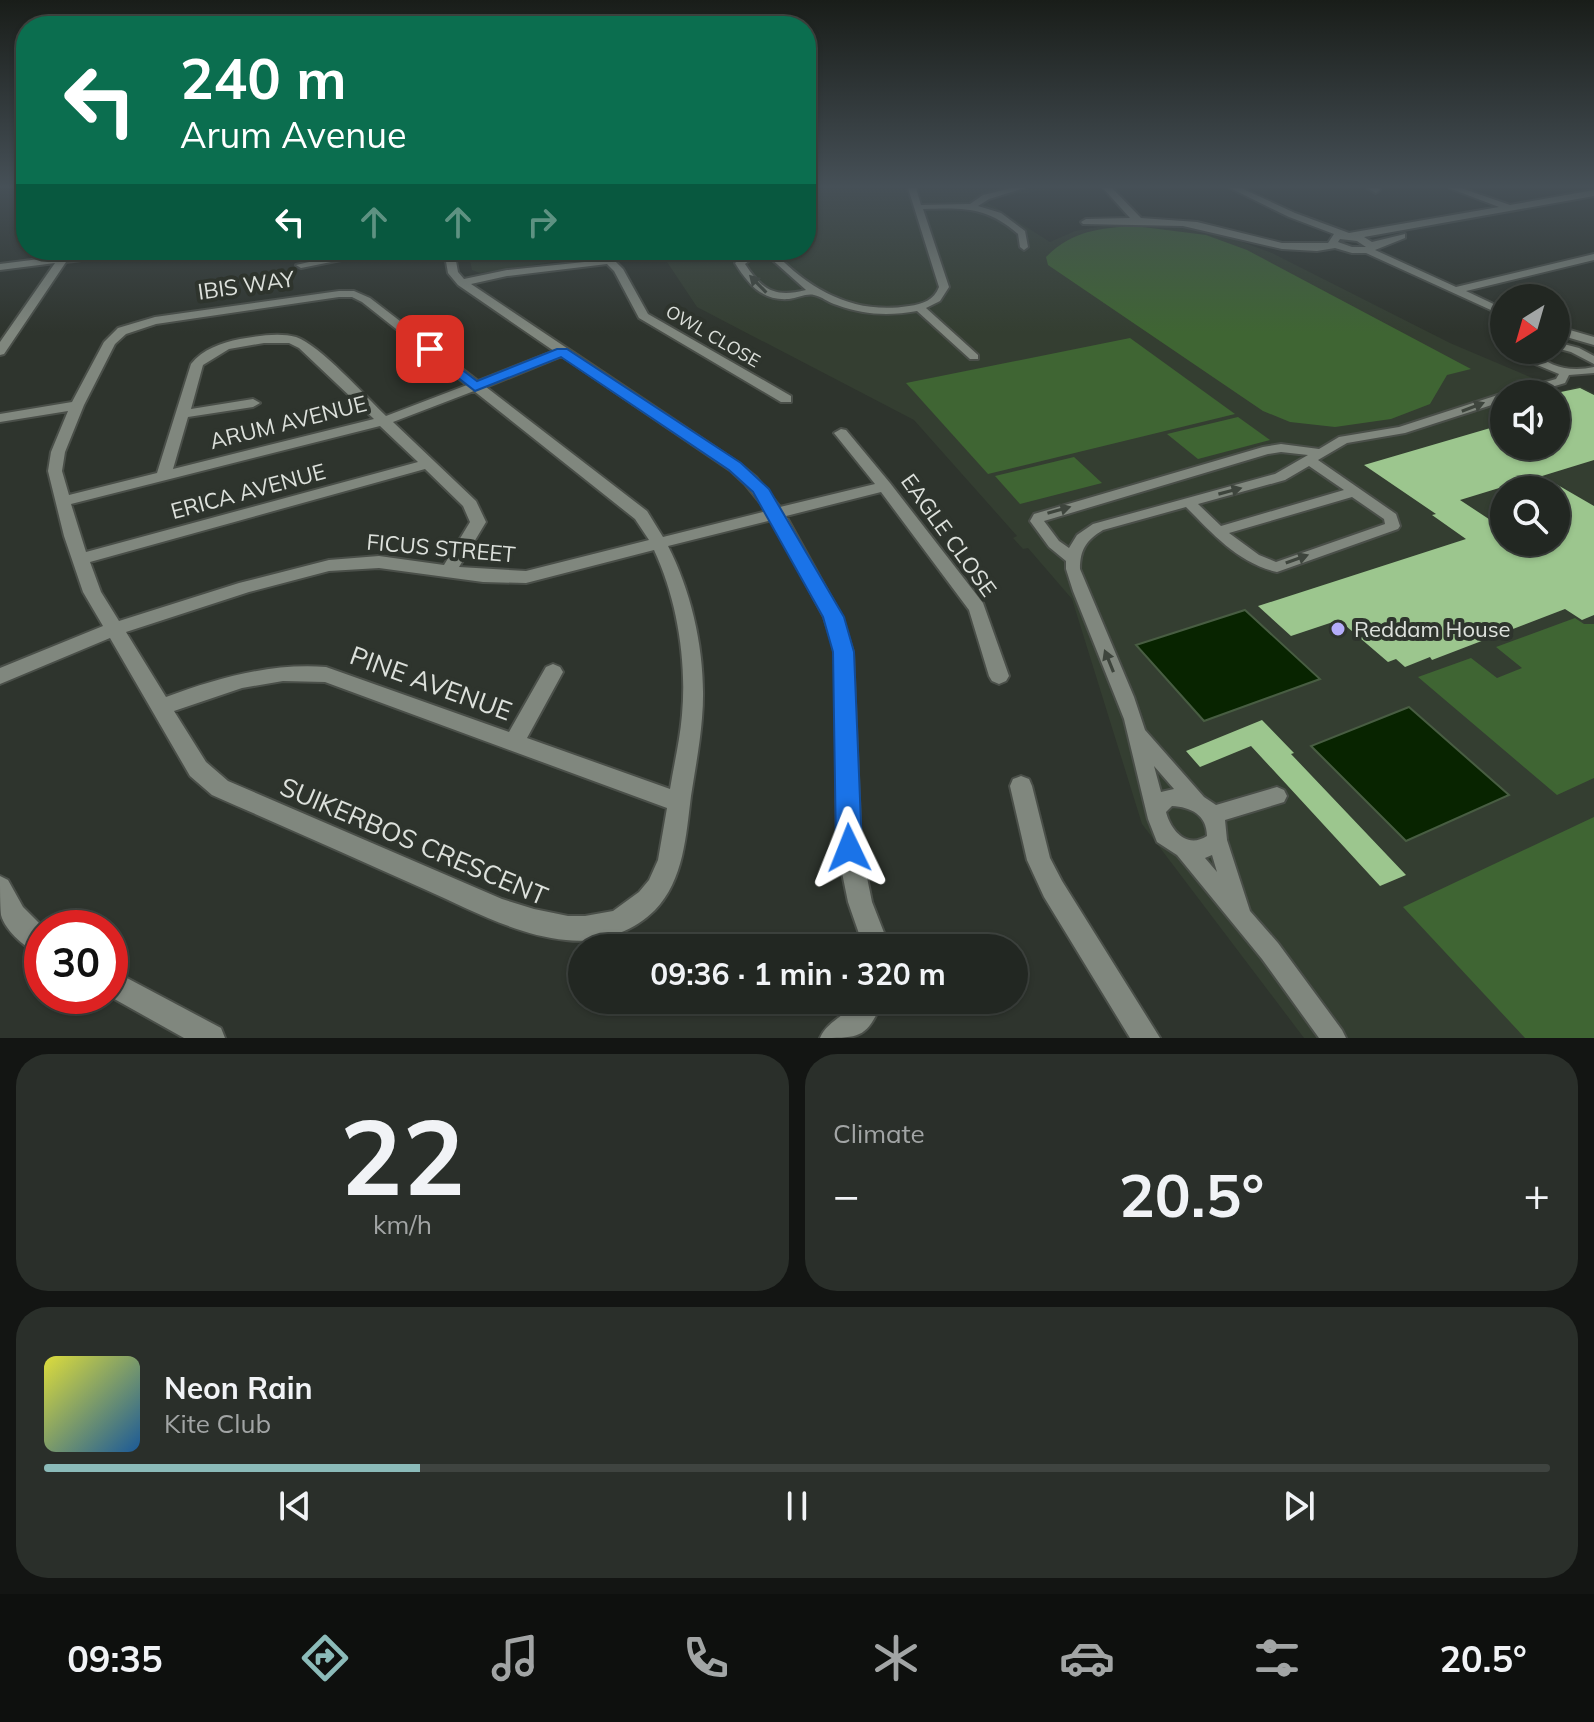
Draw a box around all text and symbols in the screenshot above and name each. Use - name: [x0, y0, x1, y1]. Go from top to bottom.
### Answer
- text: 240 m: [180, 43, 347, 113]
- icon: left: [48, 48, 152, 152]
- text: Arum Avenue: [180, 112, 407, 157]
- icon: left: [268, 200, 312, 244]
- icon: ahead: [352, 200, 396, 244]
- icon: ahead: [436, 200, 480, 244]
- icon: right: [520, 200, 564, 244]
- street label: IBIS WAY: [196, 264, 297, 306]
- one-way arrow: [749, 275, 768, 294]
- north arrow: [1490, 284, 1570, 364]
- map controls: [1490, 284, 1570, 556]
- street label: OWL CLOSE: [662, 300, 764, 372]
- pin: [396, 315, 464, 383]
- icon: arrive: [408, 327, 452, 371]
- button: sound: [1490, 380, 1570, 460]
- street label: ARUM AVENUE: [207, 389, 369, 455]
- one-way arrow: [1461, 400, 1485, 413]
- street label: ERICA AVENUE: [168, 457, 328, 525]
- street label: EAGLE CLOSE: [895, 468, 1003, 602]
- button: search: [1490, 476, 1570, 556]
- one-way arrow: [1217, 484, 1242, 496]
- one-way arrow: [1047, 503, 1071, 516]
- street label: FICUS STREET: [365, 528, 517, 568]
- one-way arrow: [1285, 553, 1309, 565]
- place label: Reddam House: [1354, 615, 1511, 643]
- marker: Reddam House: [1329, 620, 1347, 638]
- street label: PINE AVENUE: [345, 638, 517, 728]
- one-way arrow: [1102, 649, 1115, 673]
- street label: SUIKERBOS CRESCENT: [275, 770, 553, 912]
- position arrow: [807, 806, 891, 890]
- speed limit sign: 30: [24, 910, 128, 1014]
- text: 09:36 · 1 min · 320 m: [650, 955, 946, 993]
- text: 22: [340, 1090, 465, 1221]
- text: Climate: [833, 1117, 925, 1150]
- text: 20.5°: [1119, 1157, 1264, 1232]
- text: −: [833, 1167, 859, 1222]
- text: +: [1524, 1167, 1550, 1222]
- text: km/h: [373, 1208, 432, 1241]
- text: Neon Rain: [164, 1369, 313, 1407]
- text: Kite Club: [164, 1407, 271, 1440]
- icon: previous: [273, 1484, 317, 1528]
- icon: pause: [775, 1484, 819, 1528]
- icon: next: [1277, 1484, 1321, 1528]
- icon: directions: [297, 1630, 353, 1686]
- icon: music: [487, 1630, 543, 1686]
- icon: phone: [678, 1630, 734, 1686]
- icon: climate: [868, 1630, 924, 1686]
- icon: car: [1059, 1630, 1115, 1686]
- icon: filters: [1249, 1630, 1305, 1686]
- text: 09:35: [67, 1636, 163, 1681]
- text: 20.5°: [1439, 1636, 1527, 1681]

